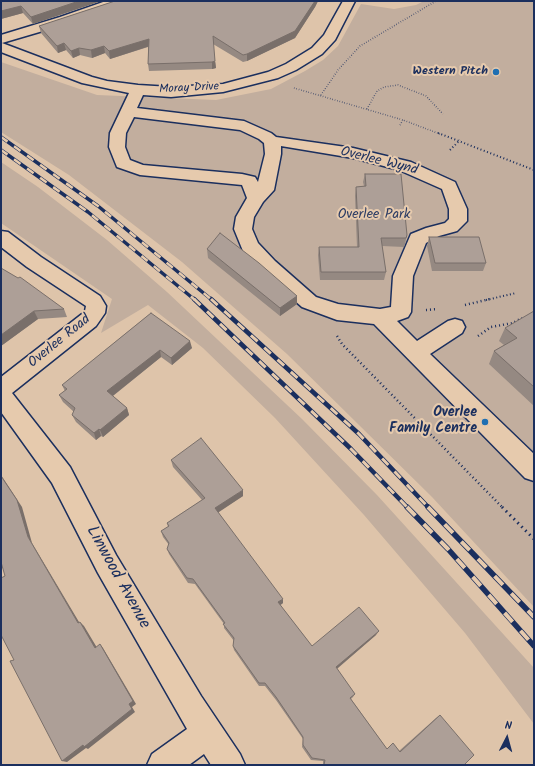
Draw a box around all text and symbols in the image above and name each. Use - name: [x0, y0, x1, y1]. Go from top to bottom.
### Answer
- place label: Western Pitch: [412, 65, 488, 79]
- marker: Western Pitch: [491, 67, 501, 77]
- street label: Moray Drive: [159, 80, 219, 98]
- street label: Overlee Wynd: [339, 144, 419, 180]
- park label: Overlee Park: [338, 208, 410, 224]
- street label: Overlee Road: [26, 312, 94, 372]
- place label: Overlee Family Centre: [389, 406, 477, 438]
- marker: Overlee Family Centre: [480, 417, 490, 427]
- street label: Linwood Avenue: [80, 523, 154, 633]
- text: N: [504, 717, 513, 735]
- north arrow: [487, 718, 527, 758]

